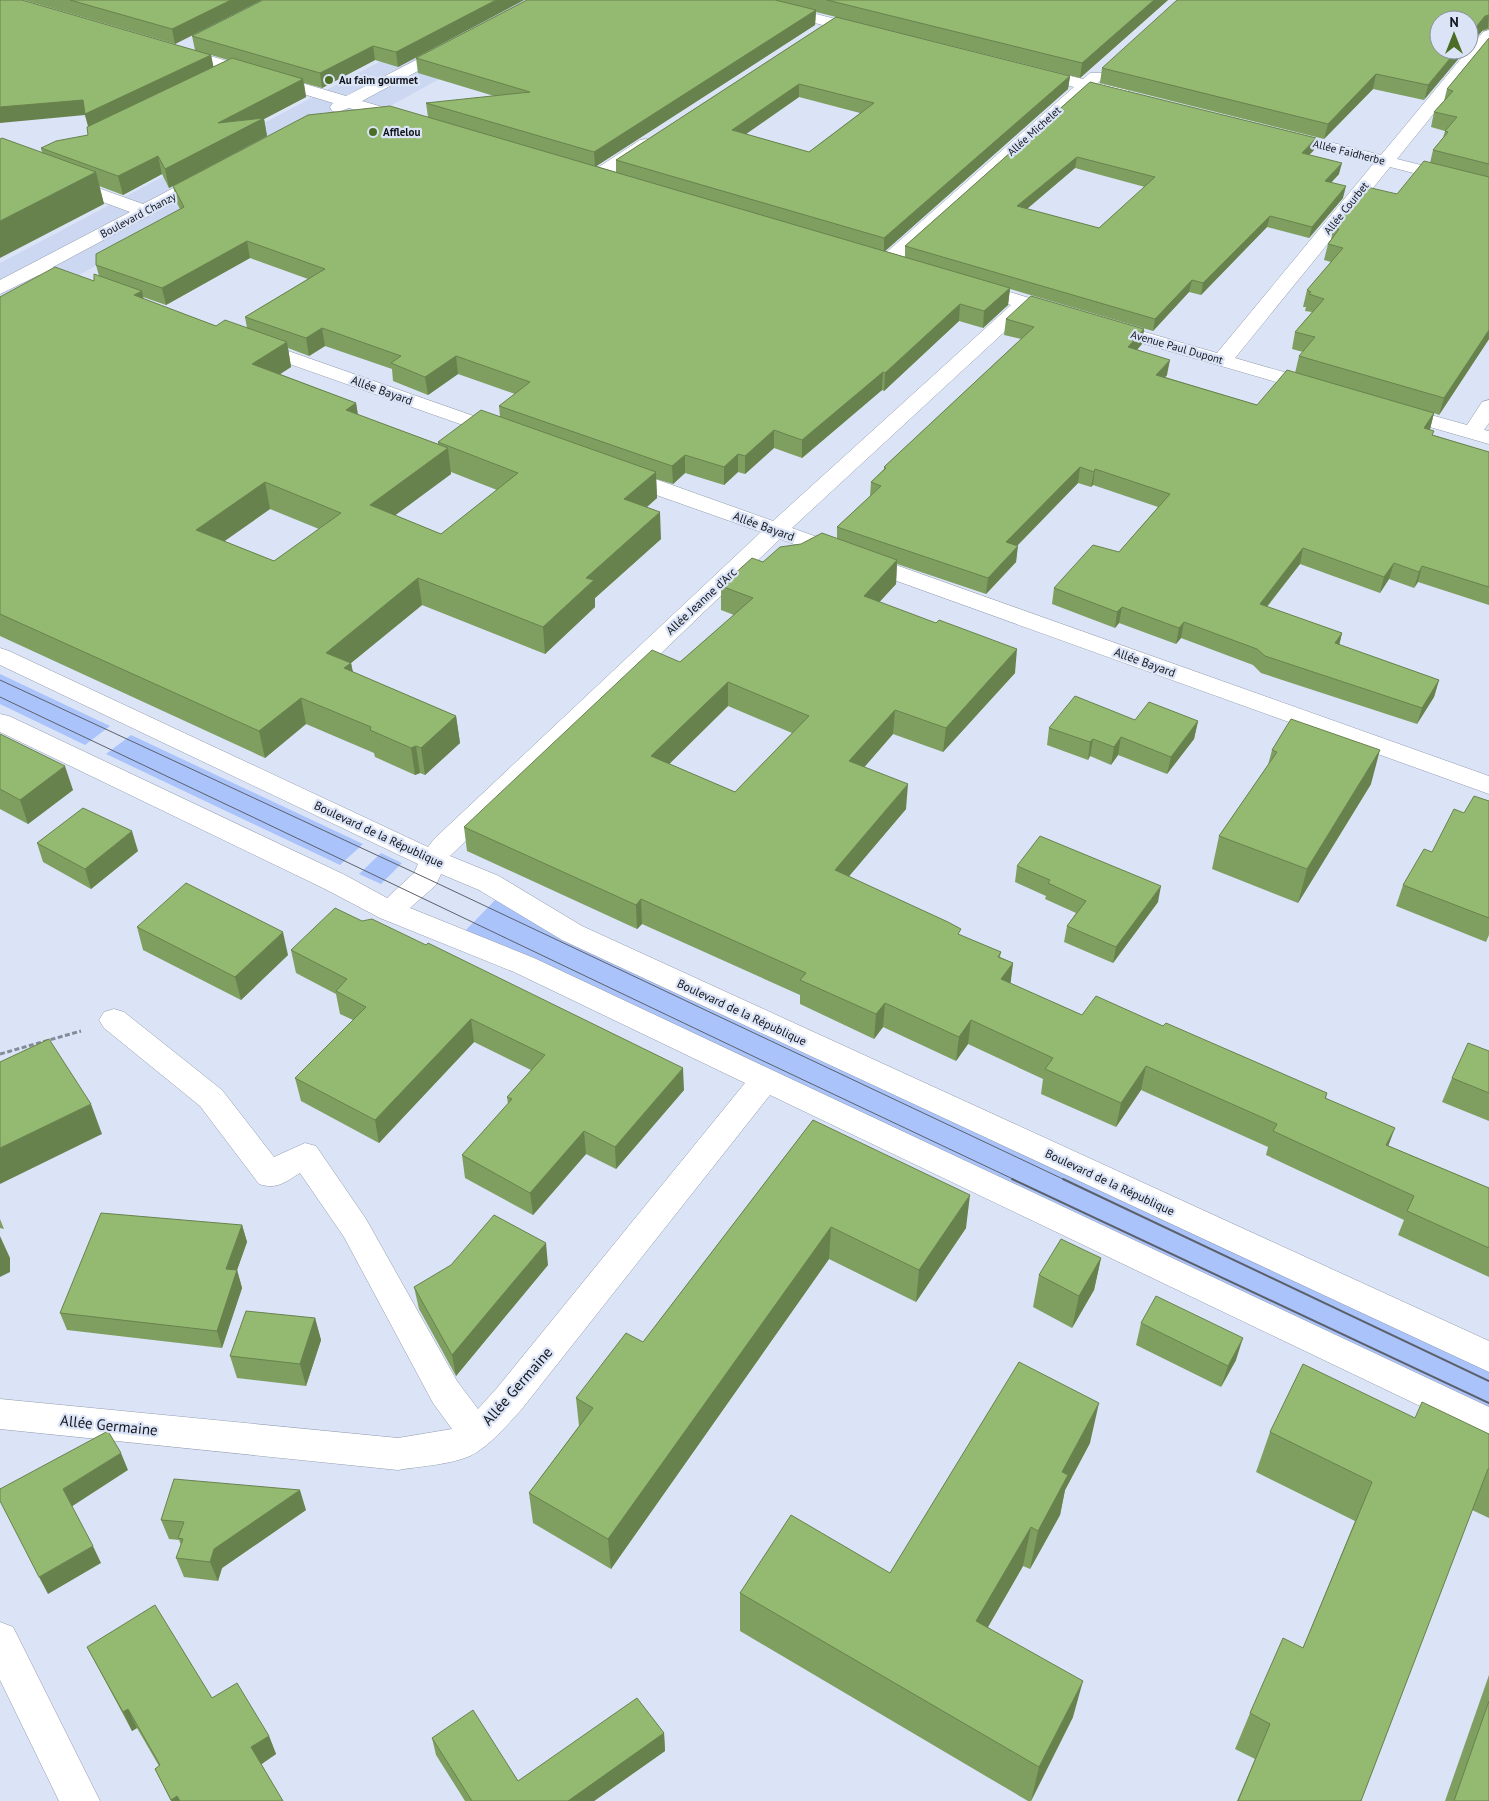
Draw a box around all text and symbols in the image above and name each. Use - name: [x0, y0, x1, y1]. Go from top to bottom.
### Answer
- north arrow: [1429, 10, 1479, 60]
- text: N: [1449, 13, 1459, 31]
- place label: Au faim gourmet: [339, 73, 418, 87]
- marker: Au faim gourmet: [323, 74, 335, 86]
- street label: Allée Michelet: [1004, 103, 1064, 159]
- place label: Afflelou: [383, 125, 420, 139]
- marker: Afflelou: [367, 126, 379, 138]
- street label: Allée Faidherbe: [1312, 136, 1387, 168]
- street label: Allée Courbet: [1321, 179, 1372, 237]
- street label: Boulevard Chanzy: [98, 189, 179, 241]
- street label: Avenue Paul Dupont: [1129, 327, 1225, 367]
- street label: Allée Bayard: [349, 372, 415, 408]
- street label: Allée Bayard: [731, 508, 797, 544]
- street label: Allée Jeanne d'Arc: [662, 564, 740, 638]
- street label: Allée Bayard: [1112, 644, 1178, 680]
- street label: Boulevard de la République: [312, 797, 446, 871]
- street label: Boulevard de la République: [675, 975, 809, 1049]
- street label: Boulevard de la République: [1043, 1145, 1177, 1219]
- street label: Allée Germaine: [478, 1343, 556, 1429]
- street label: Allée Germaine: [59, 1410, 159, 1440]

